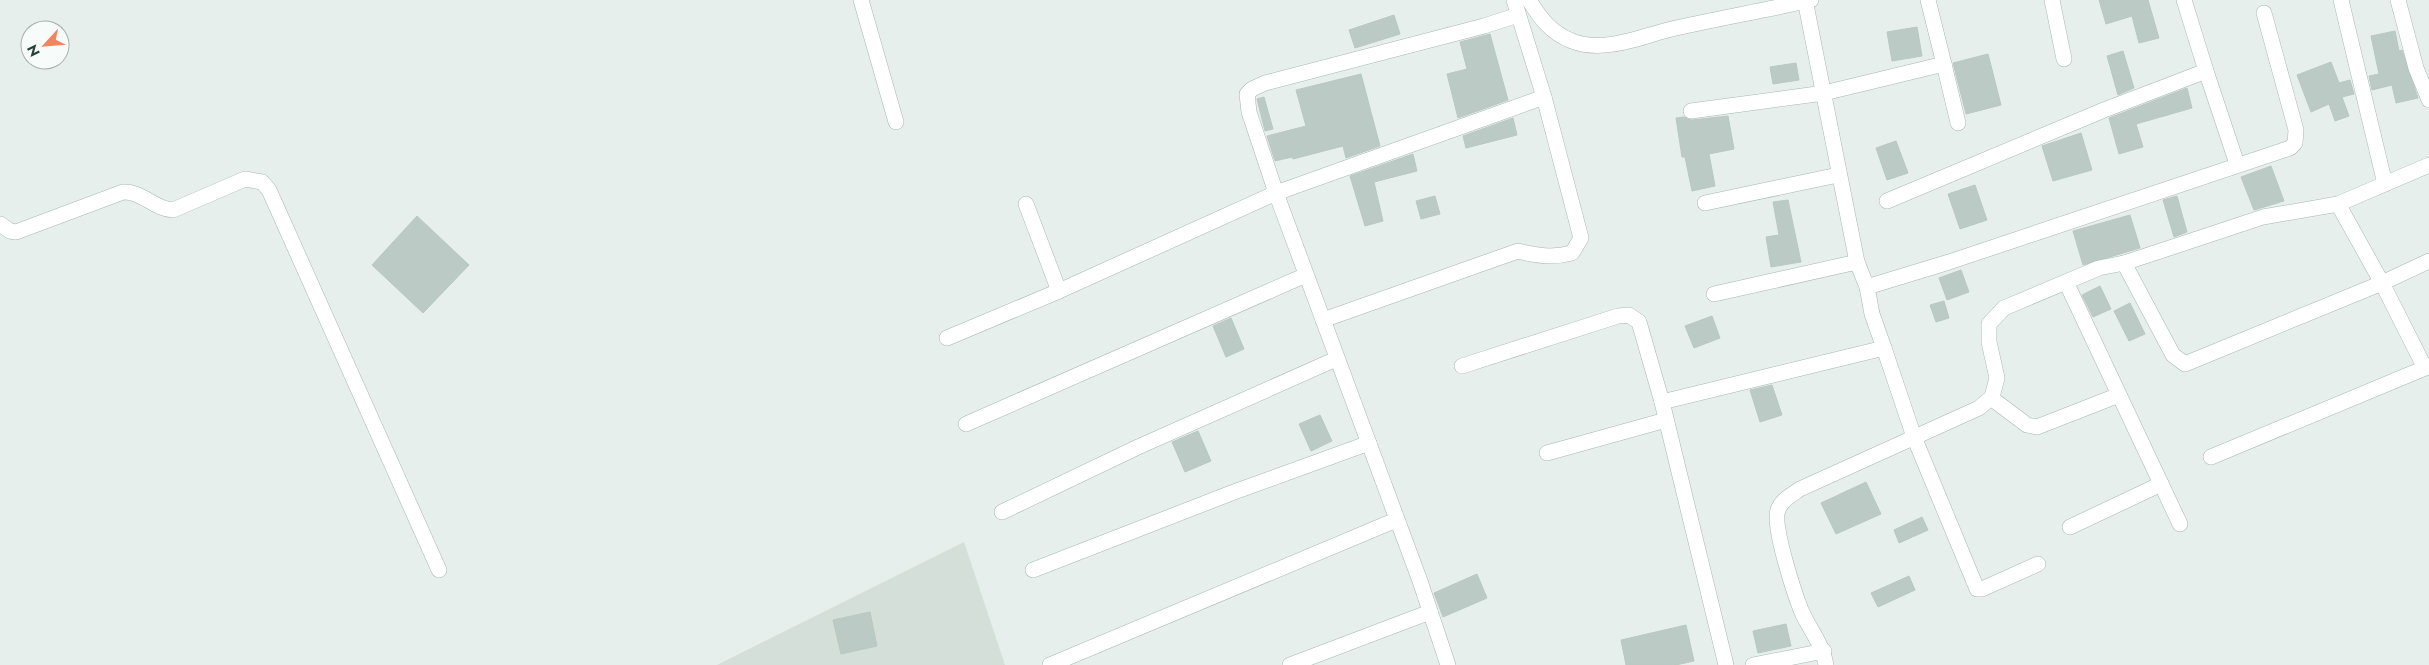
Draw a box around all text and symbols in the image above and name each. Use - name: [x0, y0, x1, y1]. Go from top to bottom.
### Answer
- north arrow: [20, 20, 70, 70]
- text: N: [22, 41, 45, 60]

